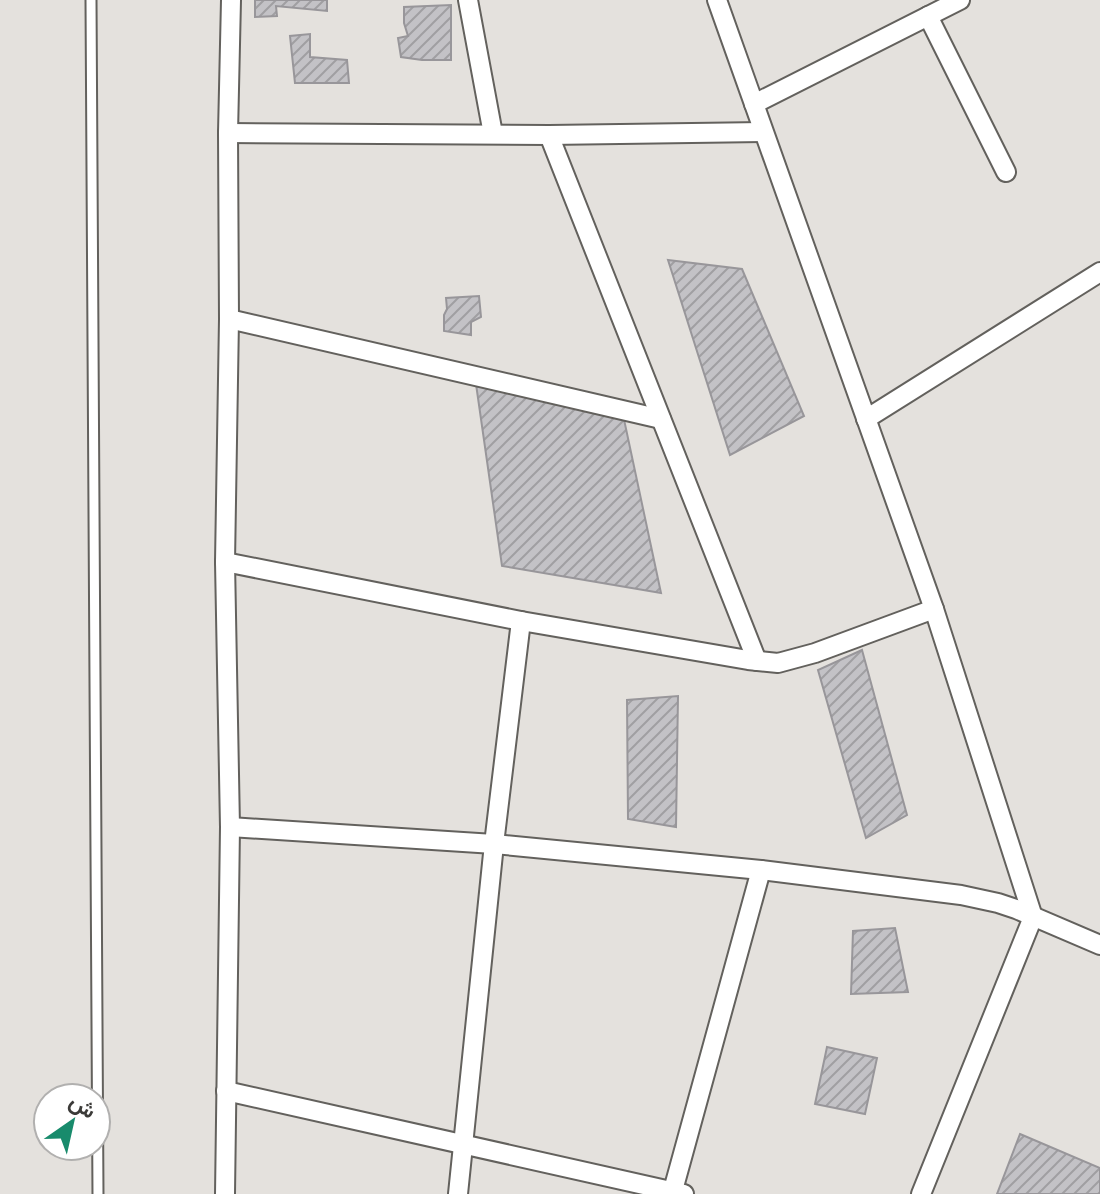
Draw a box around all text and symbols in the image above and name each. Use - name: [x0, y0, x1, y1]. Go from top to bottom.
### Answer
- north arrow: [32, 1082, 112, 1162]
- text: ش: [64, 1086, 102, 1124]

